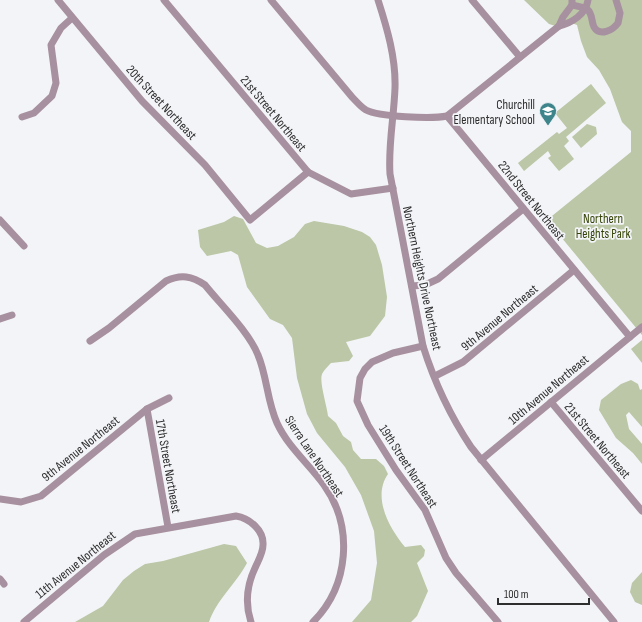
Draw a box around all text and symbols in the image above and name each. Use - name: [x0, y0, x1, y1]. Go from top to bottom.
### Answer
- street label: 20th Street Northeast: [122, 62, 200, 143]
- street label: 21st Street Northeast: [237, 72, 310, 155]
- place label: Churchill Elementary School: [453, 97, 535, 128]
- school or university icon: Churchill Elementary School: [538, 101, 558, 126]
- street label: 22nd Street Northeast: [494, 158, 568, 244]
- street label: Northern Heights Drive Northeast: [399, 205, 445, 352]
- park label: Northern Heights Park: [576, 211, 630, 242]
- street label: 9th Avenue Northeast: [458, 281, 541, 355]
- street label: 10th Avenue Northeast: [505, 351, 592, 428]
- street label: 21st Street Northeast: [561, 399, 634, 482]
- street label: 9th Avenue Northeast: [38, 412, 123, 485]
- street label: Sierra Lane Northeast: [281, 413, 347, 500]
- street label: 17th Street Northeast: [152, 418, 184, 514]
- street label: 19th Street Northeast: [375, 422, 441, 511]
- street label: 11th Avenue Northeast: [32, 527, 119, 602]
- scale bar: [498, 580, 589, 606]
- text: 100 m: [504, 587, 529, 602]

